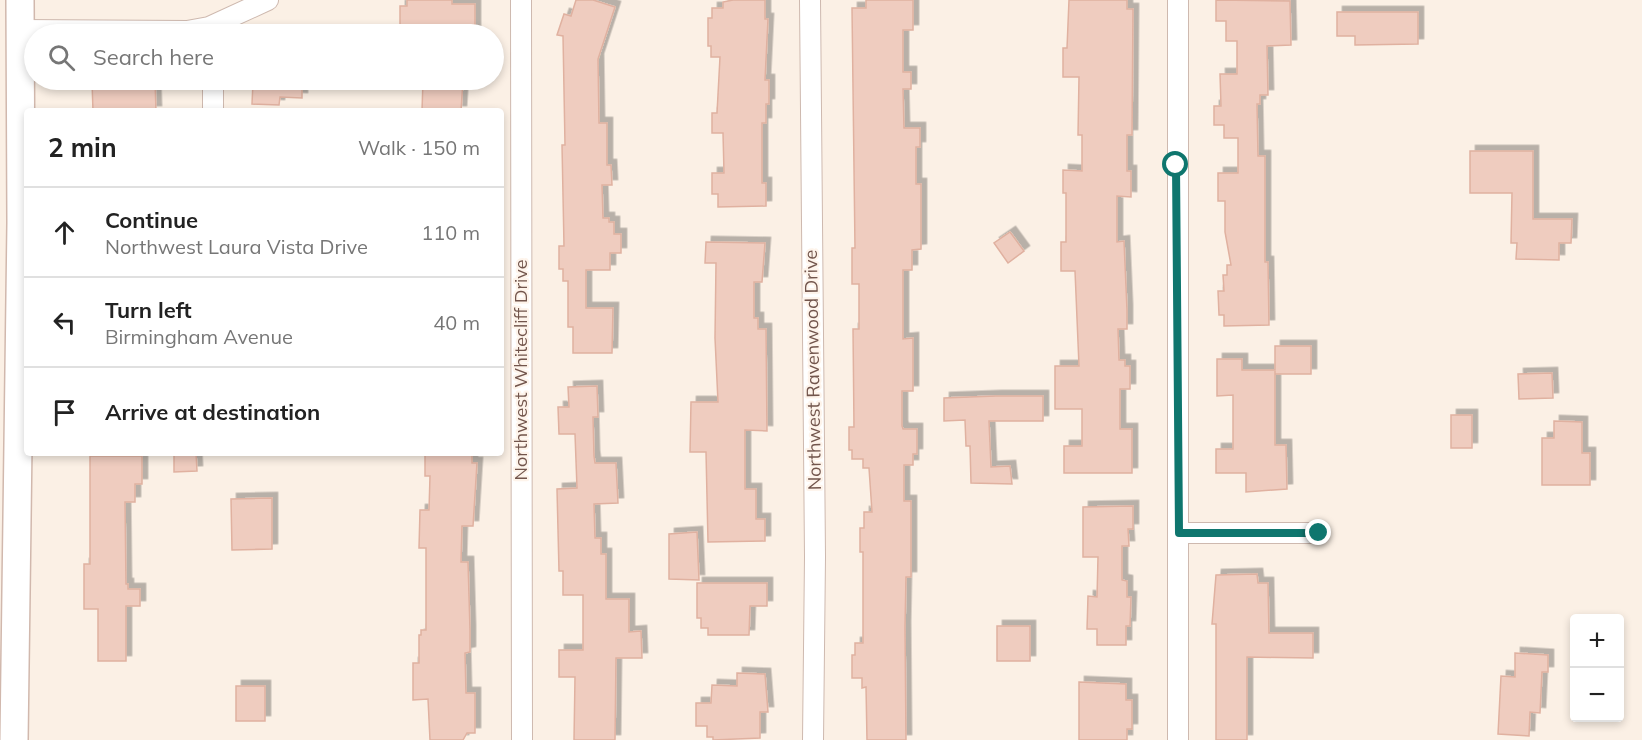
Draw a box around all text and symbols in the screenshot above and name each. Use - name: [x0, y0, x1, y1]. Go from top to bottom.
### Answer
- search box: [24, 24, 504, 90]
- icon: search: [45, 41, 78, 74]
- text: Search here: [93, 43, 214, 71]
- text: 2 min: [48, 131, 117, 164]
- text: Walk · 150 m: [358, 135, 480, 160]
- route start: [1162, 151, 1188, 177]
- text: Continue: [105, 206, 198, 234]
- icon: ahead: [48, 216, 81, 249]
- text: 110 m: [421, 220, 480, 245]
- text: Northwest Laura Vista Drive: [105, 234, 368, 259]
- street label: Northwest Ravenwood Drive: [799, 250, 826, 490]
- street label: Northwest Whitecliff Drive: [509, 259, 532, 481]
- text: Turn left: [105, 296, 192, 324]
- icon: left: [48, 306, 81, 339]
- text: 40 m: [433, 310, 480, 335]
- text: Birmingham Avenue: [105, 324, 293, 349]
- icon: arrive: [48, 396, 81, 429]
- text: Arrive at destination: [105, 398, 320, 426]
- route end: [1305, 519, 1331, 545]
- map controls: [1570, 614, 1624, 722]
- button: +: [1570, 614, 1624, 668]
- button: −: [1570, 668, 1624, 722]

